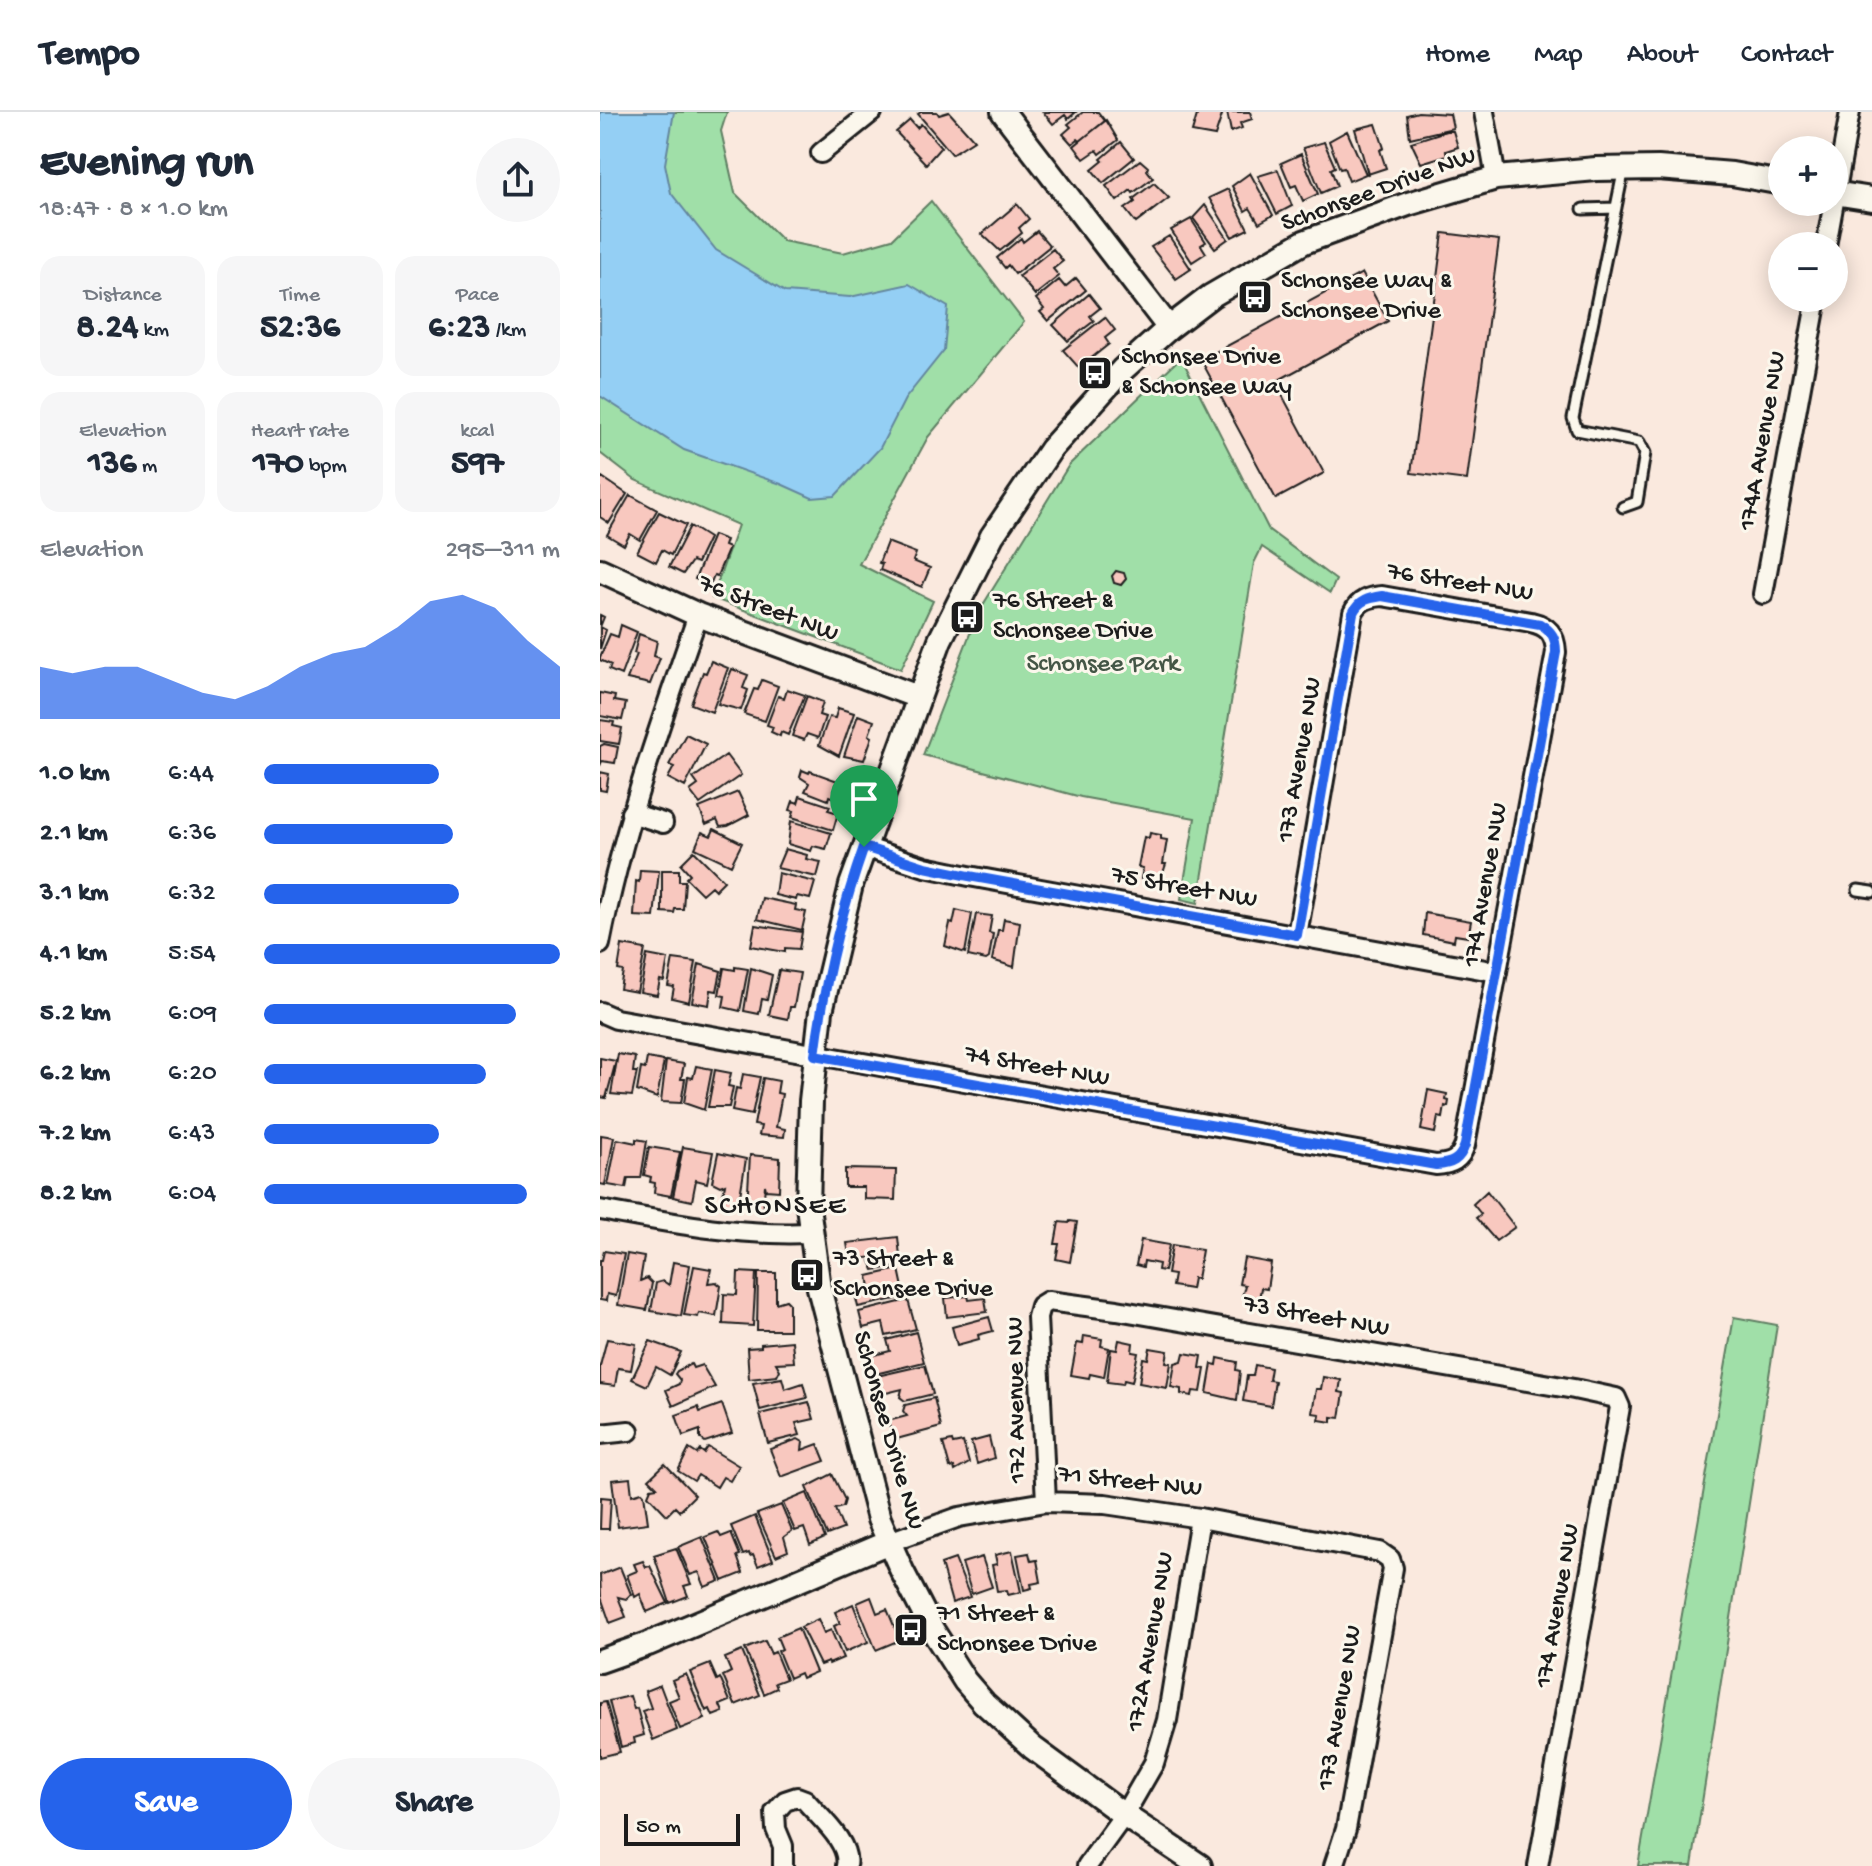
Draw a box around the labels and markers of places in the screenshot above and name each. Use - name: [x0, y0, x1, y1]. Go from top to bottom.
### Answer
- place label: Schonsee Way & Schonsee Drive: [1281, 267, 1452, 328]
- bus stop icon: Schonsee Way & Schonsee Drive: [1236, 278, 1274, 316]
- place label: Schonsee Drive & Schonsee Way: [1121, 343, 1292, 404]
- bus stop icon: Schonsee Drive & Schonsee Way: [1076, 354, 1114, 392]
- place label: 76 Street & Schonsee Drive: [992, 587, 1154, 648]
- bus stop icon: 76 Street & Schonsee Drive: [948, 598, 986, 636]
- pin: [830, 765, 898, 847]
- place label: 73 Street & Schonsee Drive: [832, 1245, 994, 1306]
- bus stop icon: 73 Street & Schonsee Drive: [788, 1256, 826, 1294]
- place label: 71 Street & Schonsee Drive: [936, 1600, 1098, 1661]
- bus stop icon: 71 Street & Schonsee Drive: [892, 1611, 930, 1649]

